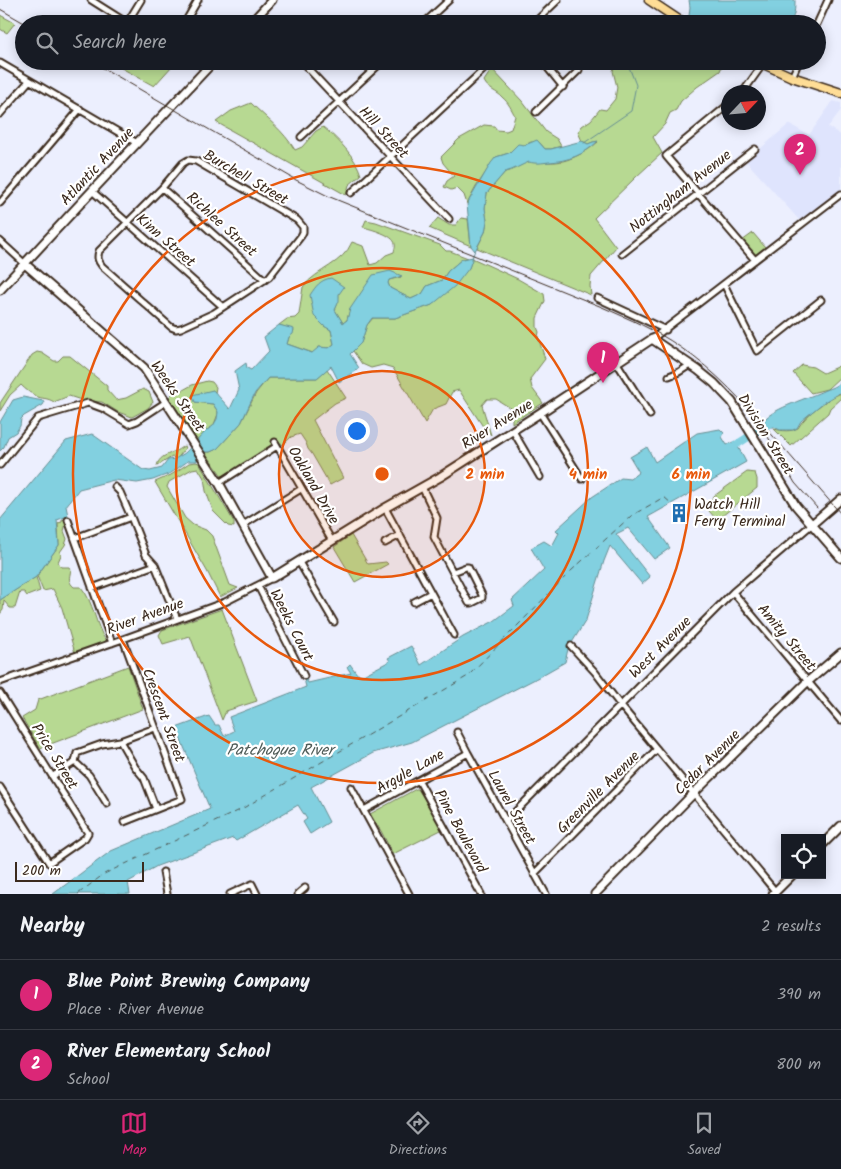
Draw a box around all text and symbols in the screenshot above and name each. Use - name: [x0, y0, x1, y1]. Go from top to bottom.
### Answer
- search box: [15, 15, 826, 70]
- text: Search here: [73, 28, 167, 58]
- icon: search: [33, 29, 61, 57]
- north arrow: [721, 85, 766, 130]
- street label: Hill Street: [352, 101, 414, 165]
- street label: Atlantic Avenue: [55, 122, 141, 211]
- pin: 2: [784, 134, 816, 175]
- street label: Burchell Street: [199, 144, 293, 212]
- street label: Nottingham Avenue: [624, 144, 737, 240]
- street label: Richlee Street: [180, 186, 262, 263]
- street label: Kinn Street: [130, 208, 201, 274]
- pin: 1: [587, 342, 619, 383]
- street label: Weeks Street: [144, 356, 211, 437]
- street label: Division Street: [731, 389, 800, 480]
- street label: River Avenue: [457, 393, 538, 456]
- your location: [344, 418, 370, 444]
- street label: Oakland Drive: [281, 442, 345, 529]
- text: 2 min: [465, 463, 505, 487]
- text: 4 min: [569, 463, 607, 487]
- text: 6 min: [672, 463, 710, 487]
- centre of rings: [373, 465, 391, 483]
- place label: Watch Hill Ferry Terminal: [694, 493, 786, 534]
- building icon: Watch Hill Ferry Terminal: [668, 502, 690, 524]
- street label: Weeks Court: [263, 585, 320, 666]
- street label: River Avenue: [103, 592, 188, 642]
- street label: Amity Street: [751, 599, 822, 677]
- street label: West Avenue: [624, 610, 698, 685]
- street label: Crescent Street: [135, 665, 191, 766]
- street label: Price Street: [24, 719, 84, 794]
- street label: Cedar Avenue: [669, 724, 747, 801]
- water label: Patchogue River: [227, 738, 337, 763]
- street label: Argyle Lane: [372, 743, 449, 800]
- street label: Greenville Avenue: [551, 745, 646, 840]
- street label: Laurel Street: [481, 766, 542, 849]
- street label: Pine Boulevard: [427, 785, 493, 878]
- map controls: [781, 834, 826, 879]
- button: locate: [781, 834, 826, 879]
- scale bar: [15, 859, 144, 882]
- text: 200 m: [22, 860, 61, 882]
- text: Nearby: [20, 910, 85, 943]
- text: 2 results: [761, 914, 821, 939]
- text: Blue Point Brewing Company: [67, 967, 310, 997]
- text: 1: [34, 982, 38, 1007]
- text: 390 m: [777, 982, 821, 1007]
- text: Place · River Avenue: [67, 997, 204, 1022]
- text: River Elementary School: [67, 1037, 270, 1067]
- text: 2: [31, 1052, 41, 1077]
- text: 800 m: [776, 1052, 821, 1077]
- text: School: [67, 1067, 110, 1092]
- tab: Map: [120, 1109, 148, 1161]
- tab: Directions: [389, 1109, 447, 1161]
- tab: Saved: [687, 1109, 721, 1161]

